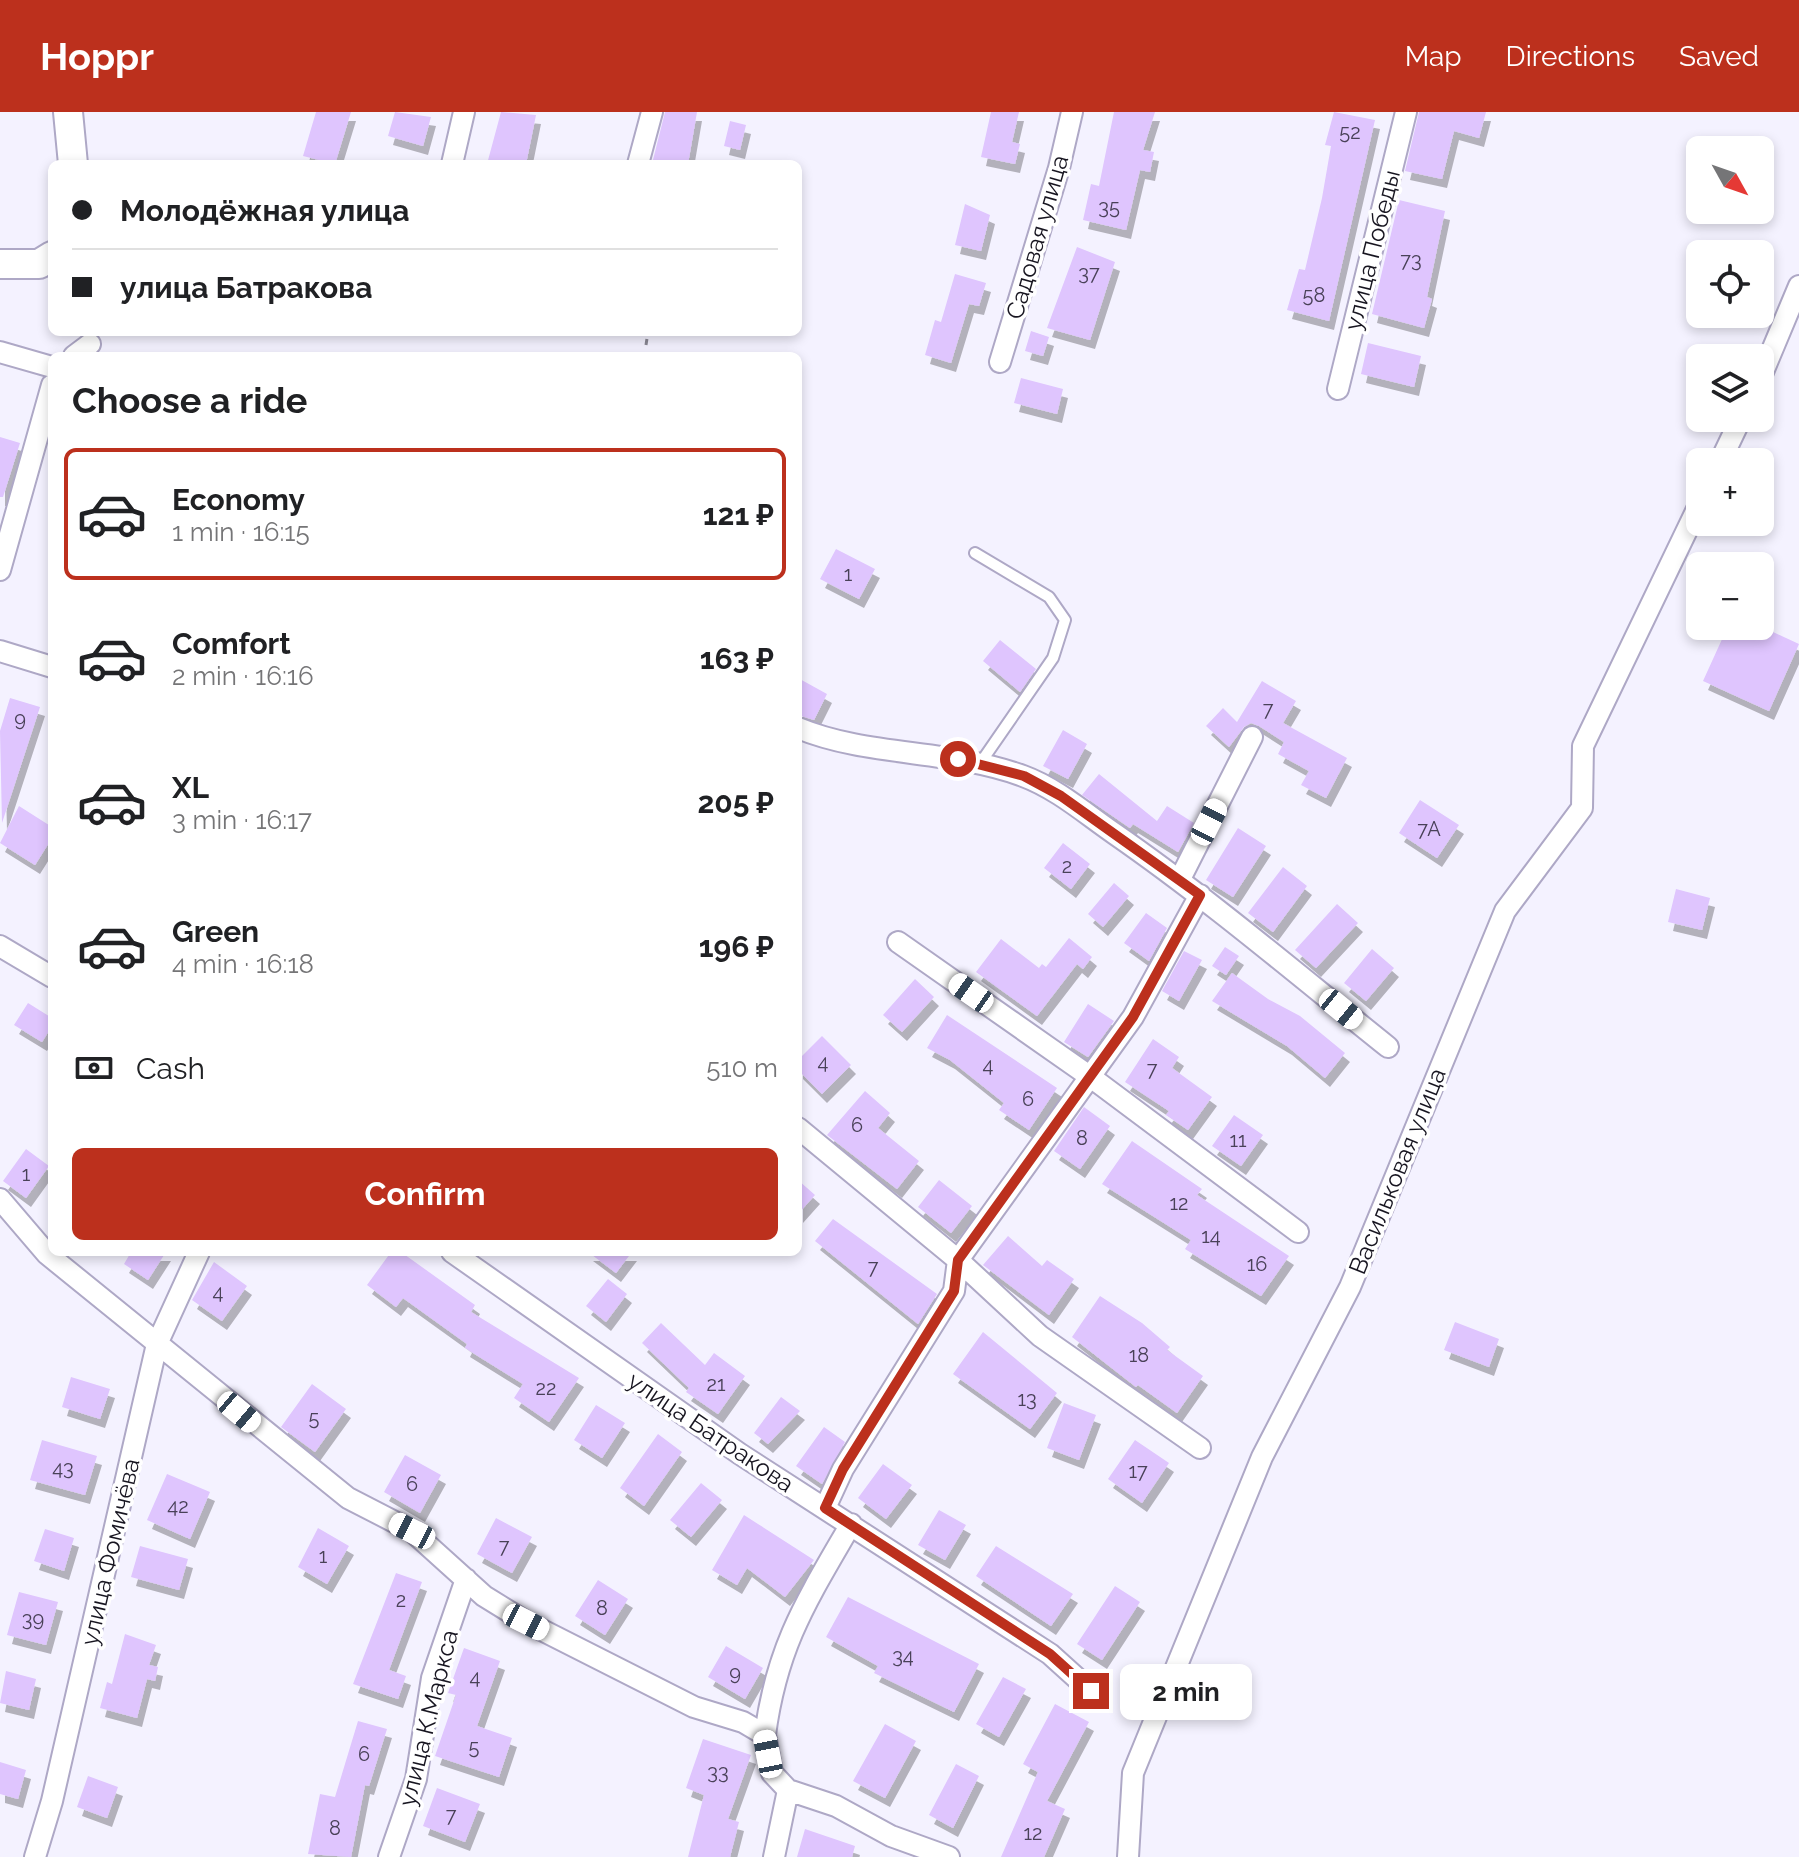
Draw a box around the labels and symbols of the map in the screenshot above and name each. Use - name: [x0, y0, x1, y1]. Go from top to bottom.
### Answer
- house number: 52: [1339, 120, 1361, 144]
- north arrow: [1686, 136, 1774, 224]
- street label: Садовая улица: [1000, 152, 1074, 322]
- street label: улица Победы: [1338, 167, 1406, 333]
- house number: 35: [1098, 195, 1120, 219]
- house number: 73: [1400, 248, 1422, 272]
- house number: 37: [1078, 261, 1100, 285]
- house number: 58: [1303, 283, 1325, 307]
- house number: 1: [844, 562, 853, 586]
- house number: 7: [1263, 697, 1274, 721]
- house number: 9: [14, 707, 26, 731]
- route start: [940, 741, 976, 777]
- car: [1187, 795, 1231, 849]
- house number: 7А: [1417, 817, 1441, 841]
- house number: 2: [1062, 854, 1072, 878]
- car: [944, 969, 998, 1017]
- car: [1315, 985, 1367, 1033]
- house number: 4: [818, 1050, 829, 1074]
- house number: 4: [983, 1053, 994, 1077]
- house number: 7: [1147, 1057, 1158, 1081]
- street label: Васильковая улица: [1342, 1064, 1452, 1278]
- house number: 6: [1022, 1087, 1034, 1111]
- house number: 6: [851, 1113, 863, 1137]
- house number: 8: [1076, 1126, 1088, 1150]
- house number: 11: [1229, 1128, 1247, 1152]
- house number: 1: [22, 1162, 31, 1186]
- house number: 12: [1170, 1191, 1188, 1215]
- house number: 14: [1201, 1224, 1221, 1248]
- house number: 16: [1247, 1252, 1267, 1276]
- house number: 7: [868, 1255, 879, 1279]
- house number: 4: [213, 1280, 224, 1304]
- house number: 18: [1129, 1343, 1149, 1367]
- street label: улица Батракова: [623, 1366, 799, 1498]
- house number: 21: [707, 1372, 726, 1396]
- house number: 22: [536, 1376, 556, 1400]
- car: [213, 1387, 265, 1437]
- house number: 13: [1017, 1387, 1037, 1411]
- house number: 5: [309, 1406, 320, 1430]
- house number: 43: [52, 1456, 74, 1480]
- street label: улица Фомичёва: [74, 1456, 146, 1648]
- house number: 17: [1128, 1459, 1148, 1483]
- house number: 6: [406, 1472, 418, 1496]
- house number: 42: [167, 1494, 189, 1518]
- car: [385, 1509, 439, 1553]
- house number: 7: [499, 1534, 510, 1558]
- house number: 1: [319, 1544, 328, 1568]
- house number: 2: [396, 1588, 406, 1612]
- house number: 8: [596, 1596, 608, 1620]
- car: [499, 1600, 553, 1644]
- house number: 39: [22, 1607, 44, 1631]
- street label: улица К.Маркса: [392, 1627, 464, 1809]
- house number: 34: [892, 1644, 914, 1668]
- house number: 9: [729, 1661, 741, 1685]
- callout: 2 min: [1119, 1663, 1251, 1719]
- house number: 4: [470, 1665, 481, 1689]
- route end: [1073, 1673, 1109, 1709]
- car: [752, 1728, 784, 1780]
- house number: 5: [469, 1735, 480, 1759]
- house number: 6: [358, 1742, 370, 1766]
- house number: 33: [707, 1760, 729, 1784]
- house number: 7: [446, 1803, 457, 1827]
- house number: 8: [329, 1816, 341, 1840]
- house number: 12: [1024, 1821, 1042, 1845]

